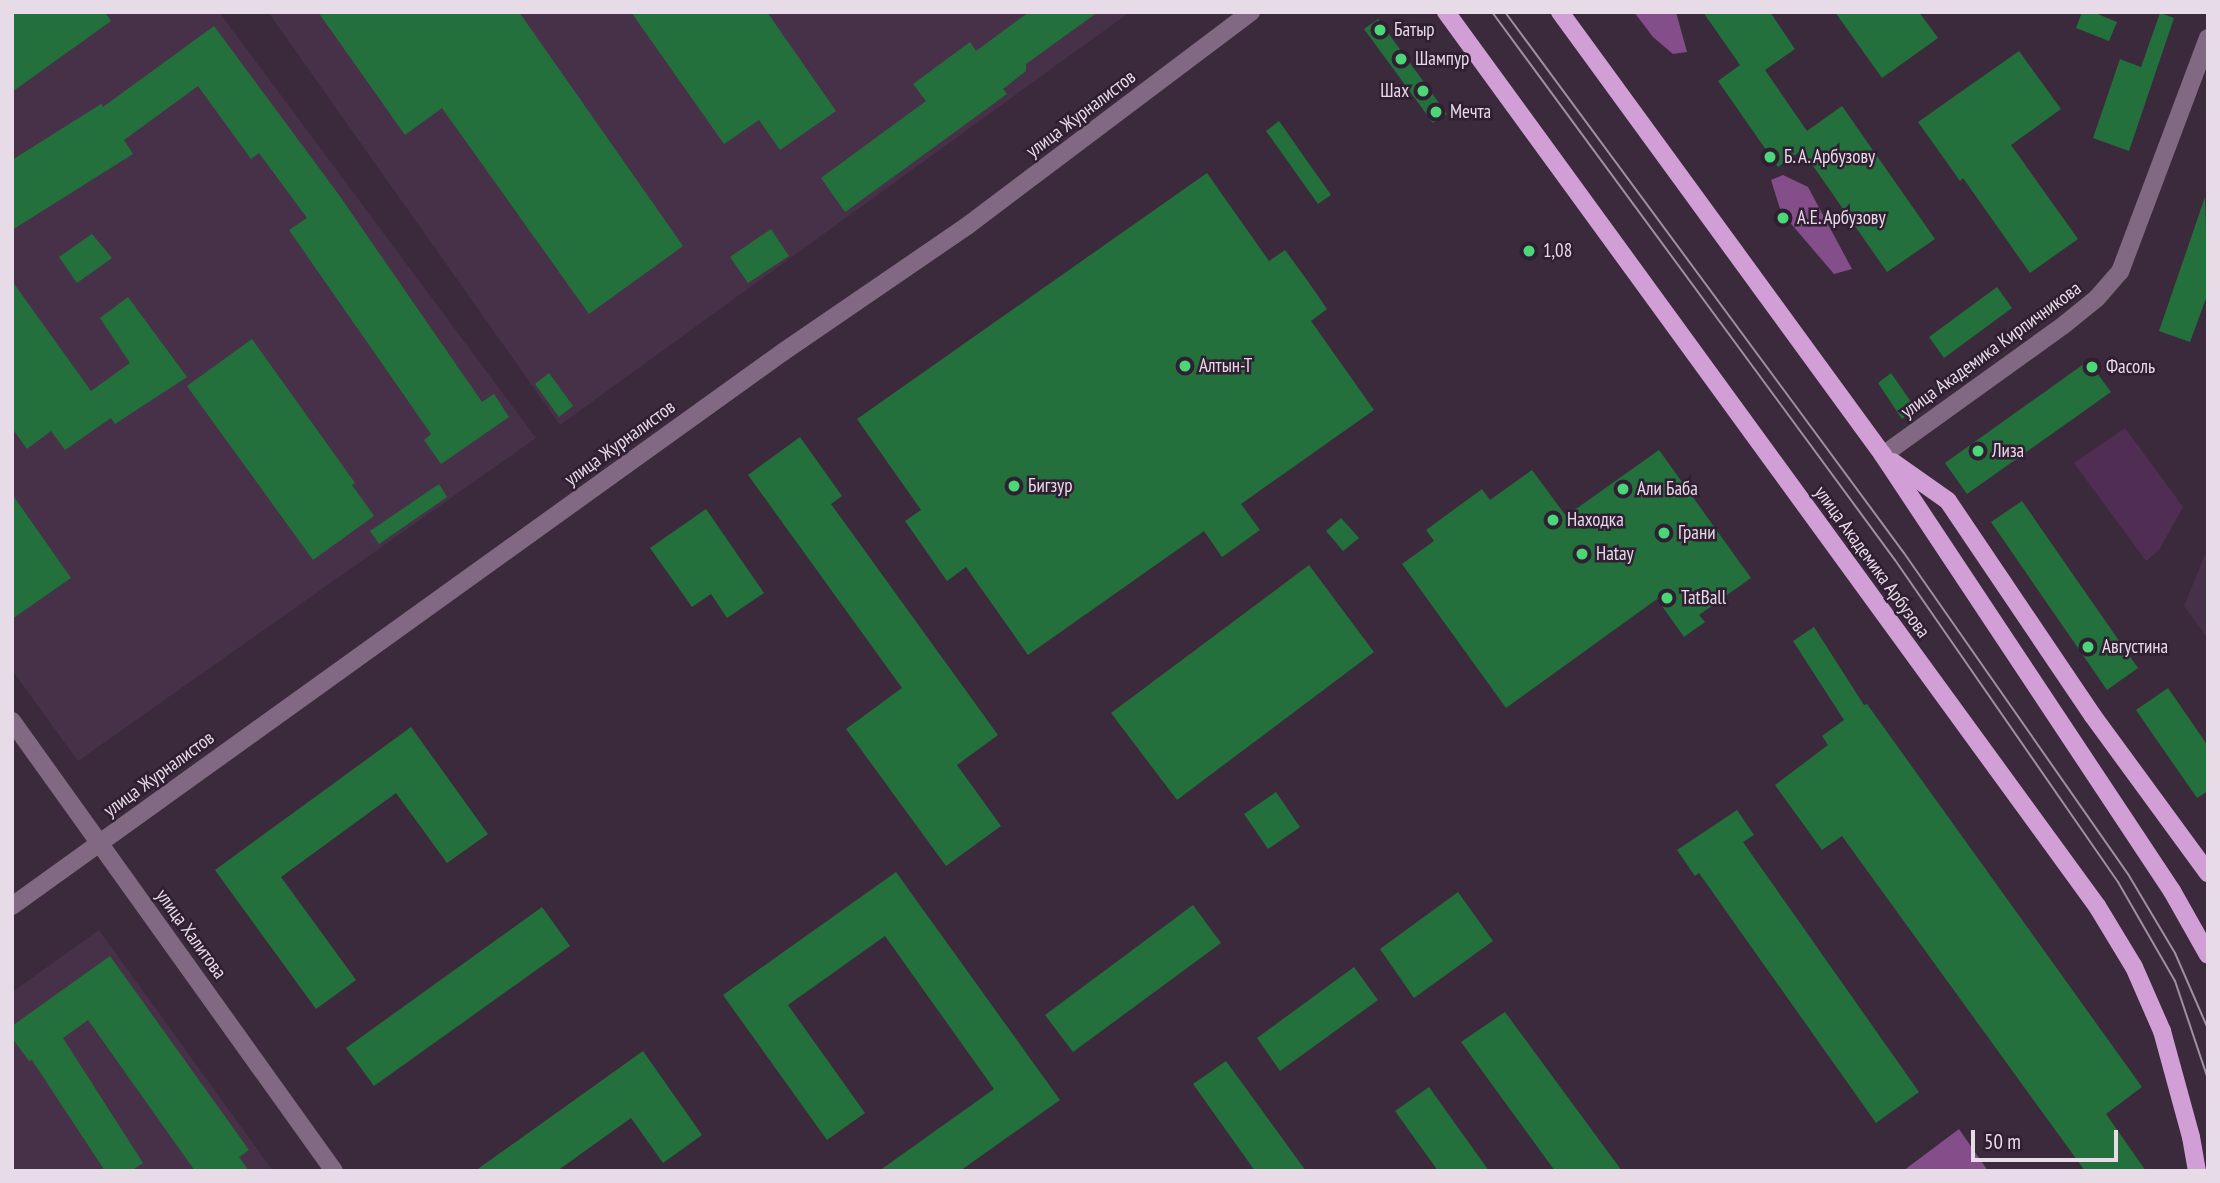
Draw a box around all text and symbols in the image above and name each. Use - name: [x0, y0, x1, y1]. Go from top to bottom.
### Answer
- place label: Батыр: [1394, 19, 1435, 41]
- marker: Батыр: [1372, 22, 1388, 38]
- place label: Шампур: [1415, 48, 1469, 70]
- marker: Шампур: [1393, 51, 1409, 67]
- street label: улица Журналистов: [1022, 65, 1140, 163]
- place label: Шах: [1380, 80, 1409, 102]
- marker: Шах: [1415, 83, 1431, 99]
- place label: Мечта: [1450, 101, 1491, 123]
- marker: Мечта: [1428, 104, 1444, 120]
- place label: Б. А. Арбузову: [1784, 146, 1879, 168]
- marker: Б. А. Арбузову: [1762, 149, 1778, 165]
- place label: А.Е. Арбузову: [1797, 207, 1887, 229]
- marker: А.Е. Арбузову: [1775, 210, 1791, 226]
- place label: 1,08: [1543, 240, 1572, 262]
- marker: 1,08: [1521, 243, 1537, 259]
- street label: улица Академика Кирпичникова: [1896, 277, 2086, 423]
- place label: Алтын-Т: [1199, 355, 1252, 377]
- place label: Фасоль: [2106, 356, 2155, 378]
- marker: Алтын-Т: [1177, 358, 1193, 374]
- marker: Фасоль: [2084, 359, 2100, 375]
- street label: улица Журналистов: [560, 395, 680, 491]
- place label: Лиза: [1992, 440, 2024, 462]
- marker: Лиза: [1970, 443, 1986, 459]
- place label: Бигзур: [1028, 475, 1072, 497]
- marker: Бигзур: [1006, 478, 1022, 494]
- place label: Али Баба: [1637, 478, 1698, 500]
- marker: Али Баба: [1615, 481, 1631, 497]
- street label: улица Академика Арбузова: [1809, 481, 1935, 643]
- place label: Находка: [1567, 509, 1624, 531]
- marker: Находка: [1545, 512, 1561, 528]
- place label: Грани: [1678, 522, 1716, 544]
- marker: Грани: [1656, 525, 1672, 541]
- place label: Hatay: [1596, 543, 1634, 565]
- marker: Hatay: [1574, 546, 1590, 562]
- place label: TatBall: [1681, 587, 1726, 609]
- marker: TatBall: [1659, 590, 1675, 606]
- place label: Августина: [2102, 636, 2168, 658]
- marker: Августина: [2080, 639, 2096, 655]
- street label: улица Журналистов: [99, 726, 219, 822]
- street label: улица Халитова: [151, 885, 231, 983]
- scale bar: [1975, 1116, 2122, 1160]
- text: 50 m: [1984, 1128, 2021, 1155]

